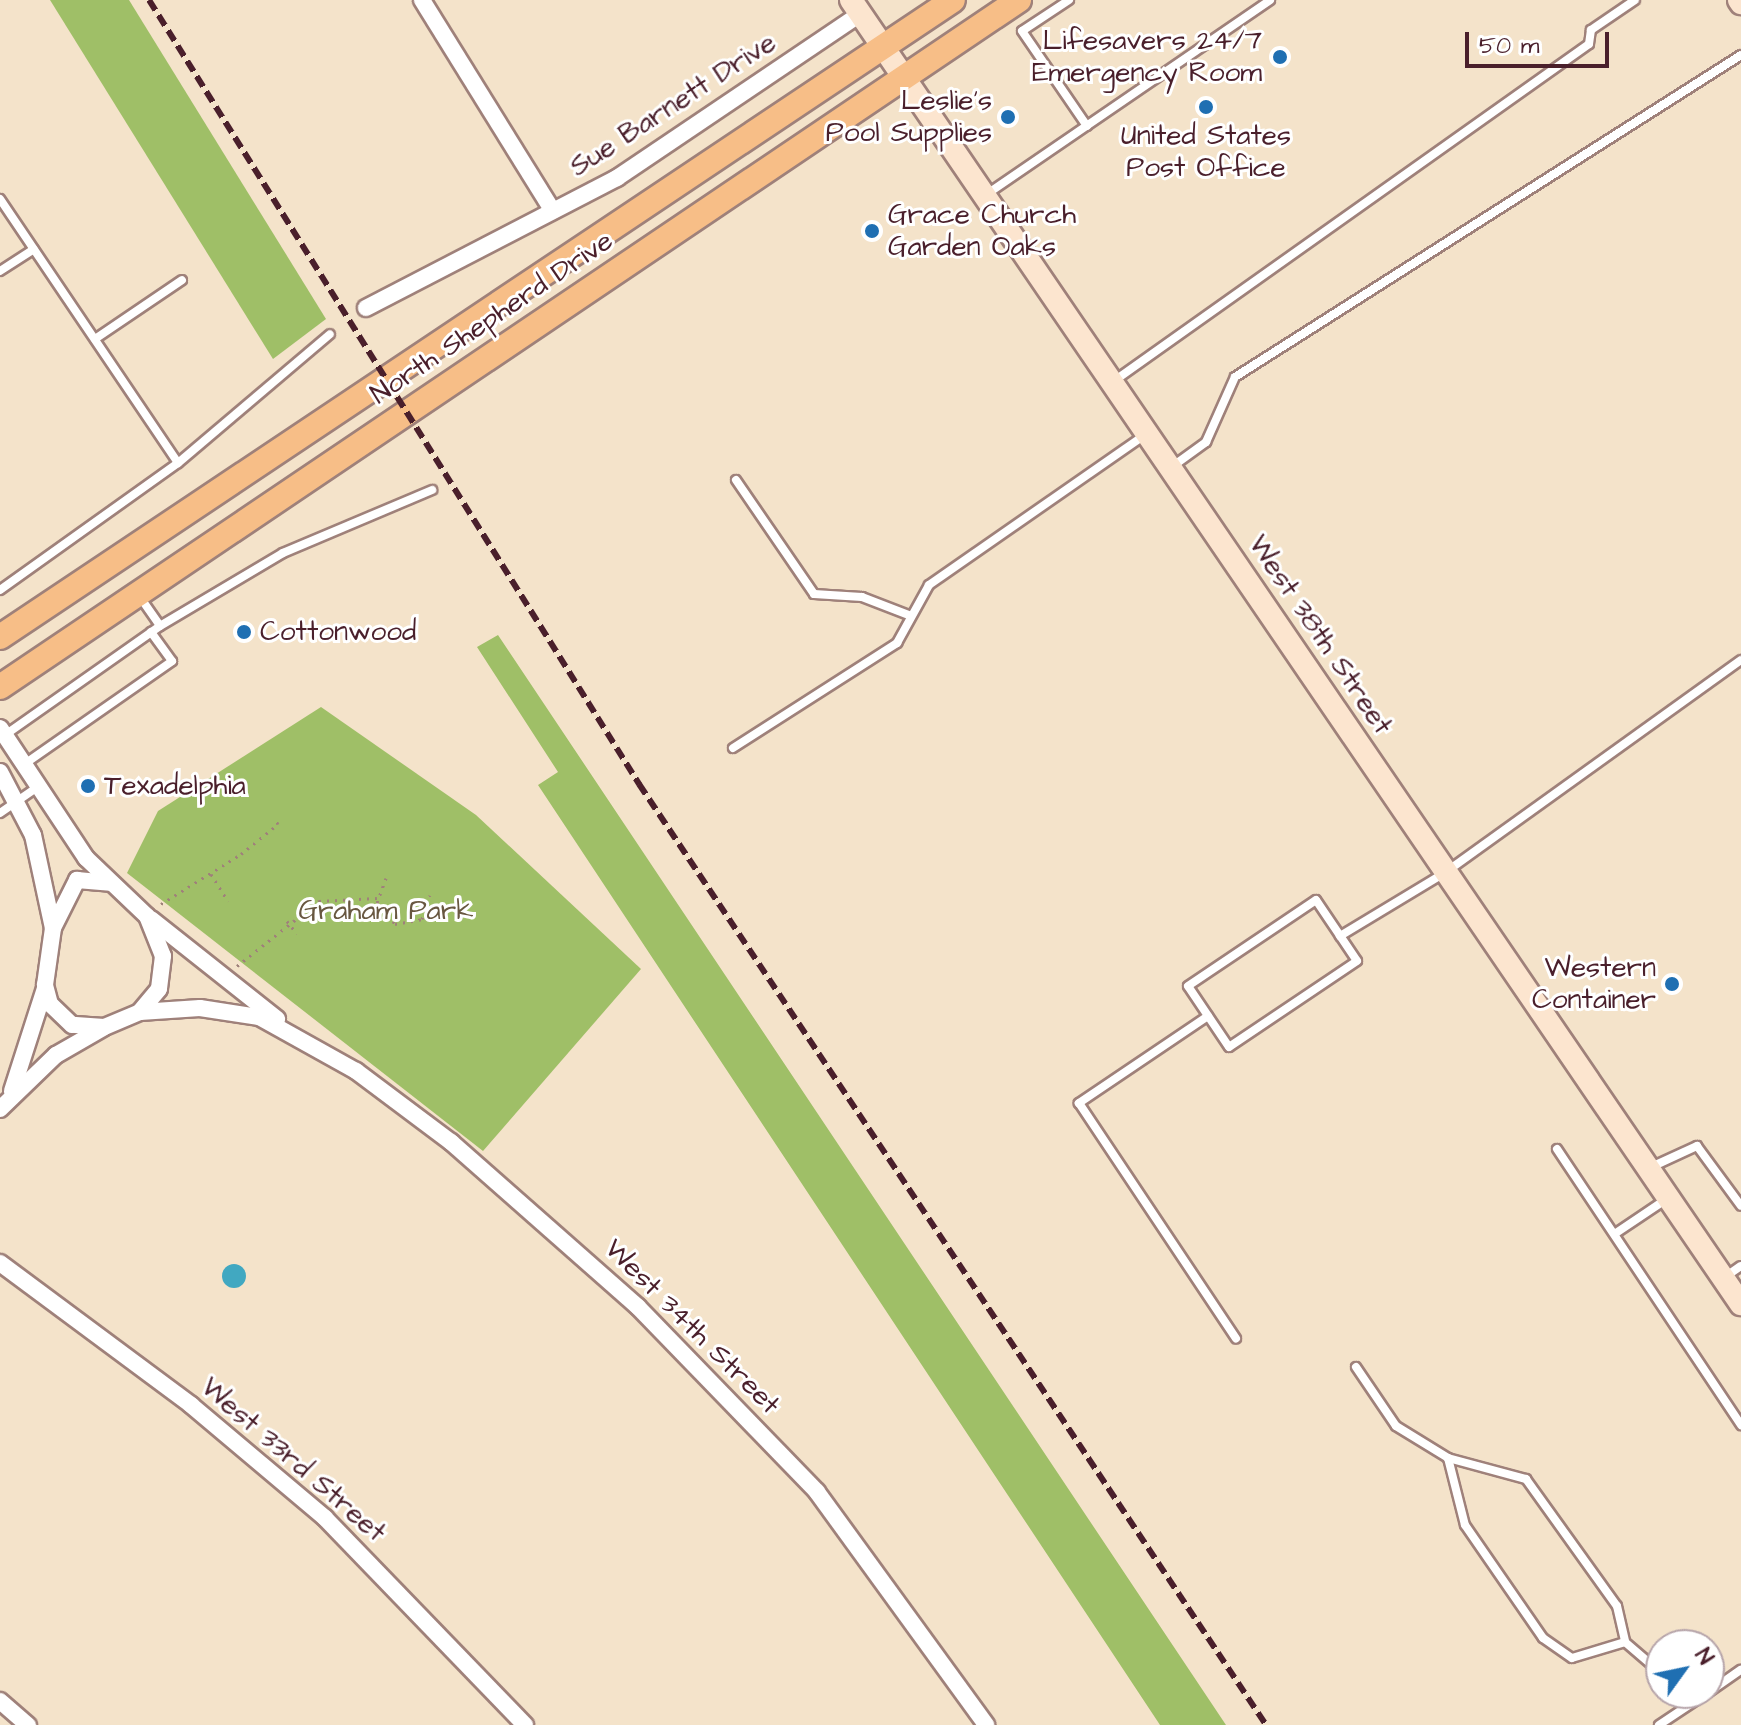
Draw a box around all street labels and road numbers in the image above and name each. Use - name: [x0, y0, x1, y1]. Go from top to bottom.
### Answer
- street label: Sue Barnett Drive: [564, 26, 782, 184]
- street label: North Shepherd Drive: [364, 224, 620, 412]
- street label: West 38th Street: [1241, 529, 1399, 741]
- street label: West 34th Street: [597, 1232, 787, 1422]
- street label: West 33rd Street: [194, 1371, 392, 1549]

